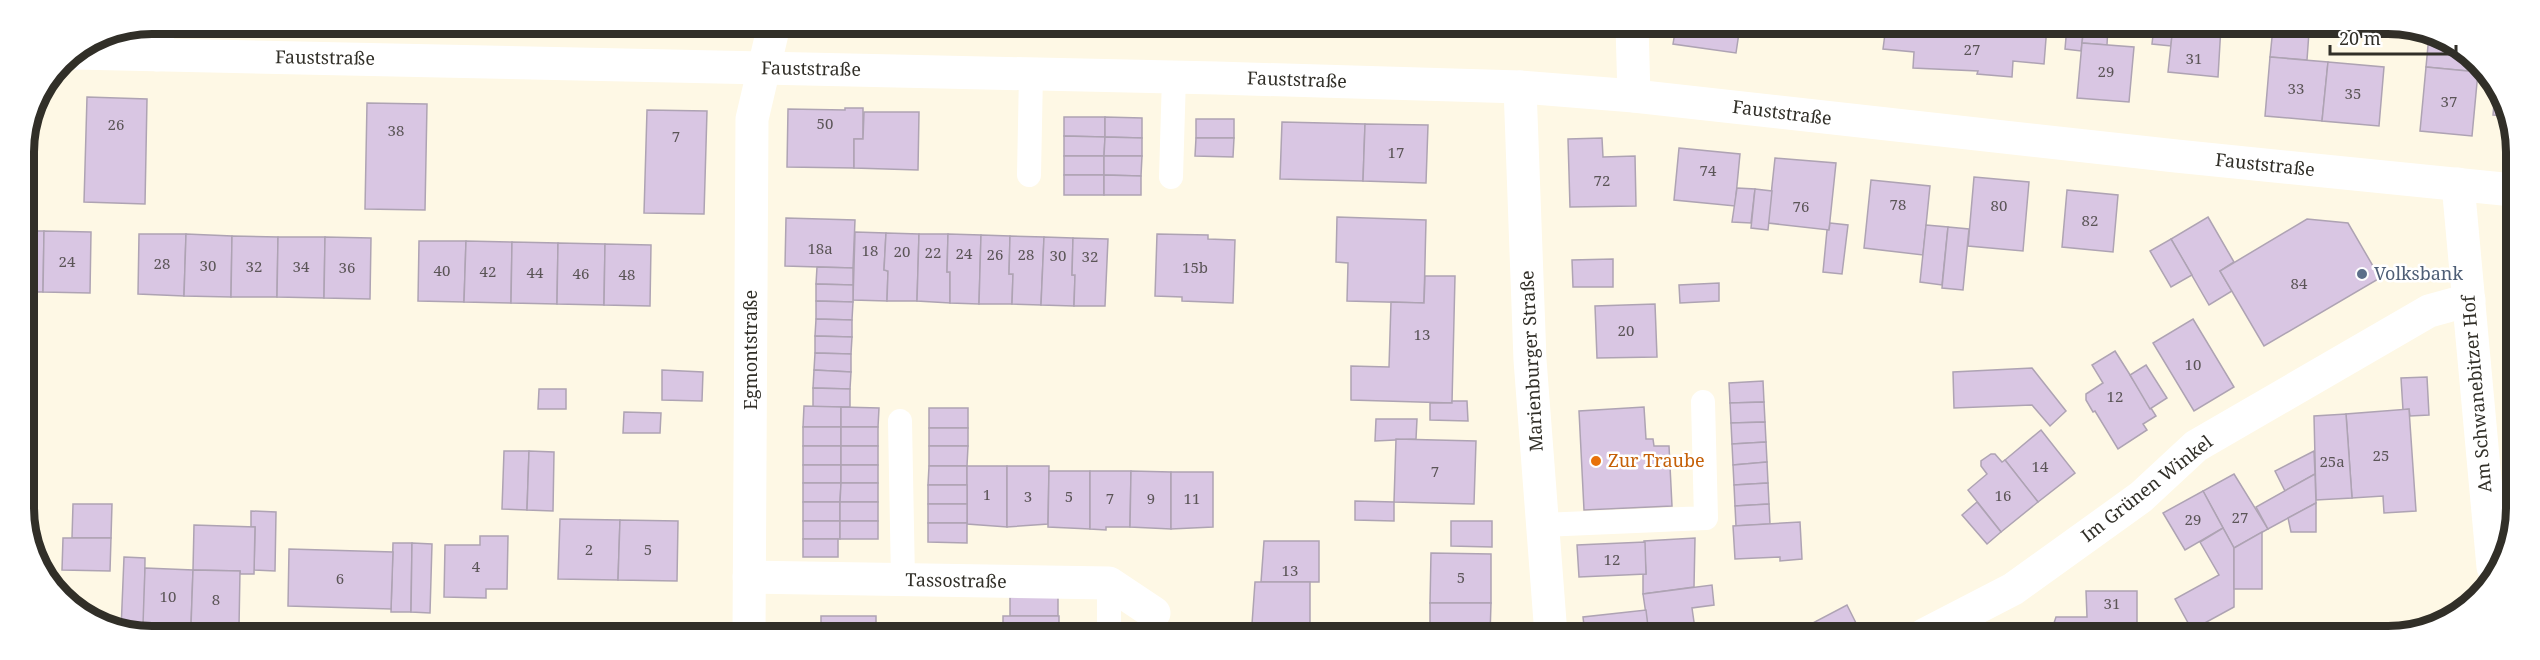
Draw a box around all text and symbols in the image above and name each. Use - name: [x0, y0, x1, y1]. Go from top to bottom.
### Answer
- scale bar: [2330, 18, 2456, 56]
- text: 20 m: [2339, 26, 2381, 50]
- house number: 27: [1964, 39, 1980, 59]
- street label: Fauststraße: [275, 44, 375, 70]
- house number: 31: [2186, 48, 2202, 68]
- street label: Fauststraße: [761, 55, 861, 81]
- house number: 29: [2098, 61, 2114, 81]
- street label: Fauststraße: [1247, 65, 1347, 93]
- house number: 33: [2288, 78, 2304, 98]
- house number: 35: [2345, 83, 2361, 103]
- house number: 37: [2441, 91, 2457, 111]
- street label: Fauststraße: [1731, 94, 1833, 130]
- house number: 50: [817, 113, 833, 133]
- house number: 26: [108, 114, 124, 134]
- house number: 38: [388, 120, 404, 140]
- house number: 7: [672, 126, 680, 146]
- house number: 17: [1388, 142, 1404, 162]
- street label: Fauststraße: [2214, 147, 2316, 181]
- house number: 74: [1700, 160, 1717, 180]
- house number: 72: [1594, 170, 1610, 190]
- house number: 78: [1890, 194, 1906, 214]
- house number: 80: [1991, 195, 2007, 215]
- house number: 76: [1793, 196, 1809, 216]
- house number: 82: [2082, 210, 2098, 230]
- house number: 18a: [807, 238, 833, 258]
- house number: 18: [862, 240, 878, 260]
- house number: 20: [894, 241, 910, 261]
- house number: 22: [925, 242, 941, 262]
- house number: 24: [956, 243, 973, 263]
- house number: 26: [987, 244, 1003, 264]
- house number: 28: [1018, 244, 1034, 264]
- house number: 30: [1050, 245, 1066, 265]
- house number: 32: [1082, 246, 1098, 266]
- house number: 24: [59, 251, 76, 271]
- house number: 28: [154, 253, 170, 273]
- house number: 30: [200, 255, 216, 275]
- house number: 32: [246, 256, 262, 276]
- house number: 34: [293, 256, 310, 276]
- house number: 36: [339, 257, 355, 277]
- house number: 15b: [1182, 257, 1208, 277]
- house number: 40: [434, 260, 450, 280]
- house number: 42: [480, 261, 496, 281]
- place label: Volksbank: [2374, 261, 2463, 285]
- house number: 44: [527, 262, 544, 282]
- house number: 46: [573, 263, 589, 283]
- house number: 48: [619, 264, 635, 284]
- marker: Volksbank: [2355, 267, 2369, 281]
- street label: Marienburger Straße: [1514, 270, 1548, 452]
- house number: 84: [2291, 273, 2308, 293]
- street label: Egmontstraße: [738, 290, 762, 410]
- street label: Am Schwanebitzer Hof: [2455, 293, 2497, 494]
- house number: 20: [1618, 320, 1634, 340]
- house number: 13: [1414, 324, 1430, 344]
- house number: 10: [2185, 354, 2201, 374]
- house number: 12: [2107, 386, 2123, 406]
- street label: Im Grünen Winkel: [2076, 429, 2217, 547]
- house number: 25: [2373, 445, 2389, 465]
- place label: Zur Traube: [1608, 448, 1705, 472]
- house number: 25a: [2319, 451, 2345, 471]
- marker: Zur Traube: [1589, 454, 1603, 468]
- house number: 14: [2032, 456, 2049, 476]
- house number: 7: [1431, 461, 1439, 481]
- house number: 1: [983, 484, 991, 504]
- house number: 16: [1995, 485, 2011, 505]
- house number: 3: [1024, 486, 1032, 506]
- house number: 5: [1065, 486, 1073, 506]
- house number: 7: [1106, 488, 1114, 508]
- house number: 9: [1147, 488, 1155, 508]
- house number: 11: [1184, 488, 1200, 508]
- house number: 27: [2232, 507, 2248, 527]
- house number: 29: [2185, 509, 2201, 529]
- house number: 2: [585, 539, 593, 559]
- house number: 5: [644, 539, 652, 559]
- house number: 12: [1604, 549, 1620, 569]
- house number: 4: [472, 556, 481, 576]
- house number: 13: [1282, 560, 1298, 580]
- street label: Tassostraße: [905, 567, 1007, 593]
- house number: 5: [1457, 567, 1465, 587]
- house number: 6: [336, 568, 344, 588]
- house number: 10: [160, 586, 176, 606]
- house number: 8: [212, 589, 220, 609]
- house number: 31: [2104, 593, 2120, 613]

